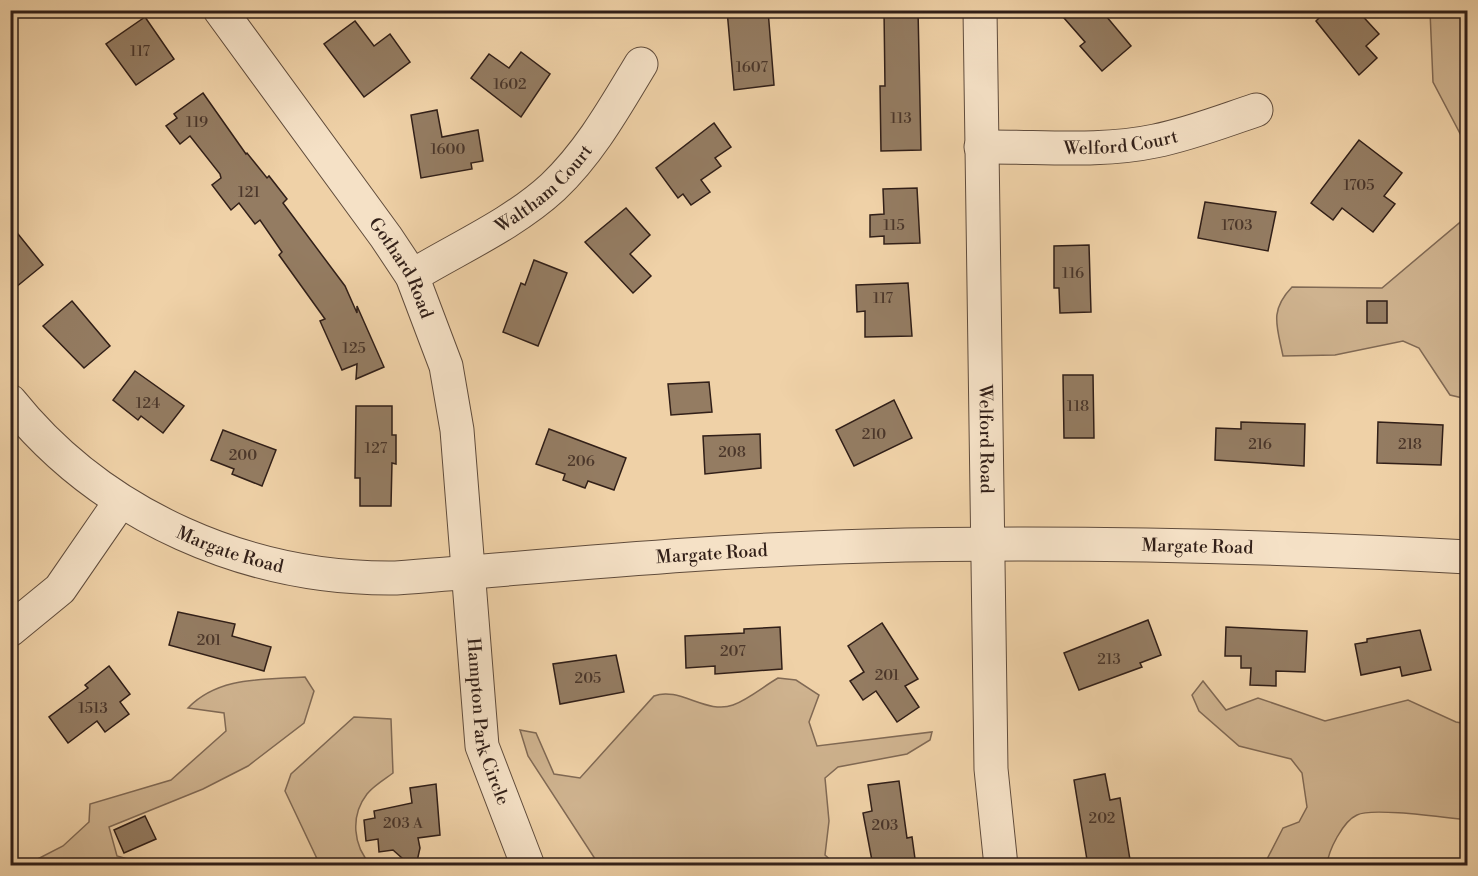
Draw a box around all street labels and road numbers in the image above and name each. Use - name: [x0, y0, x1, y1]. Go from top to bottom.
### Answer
- street label: Welford Court: [1063, 125, 1181, 160]
- street label: Waltham Court: [490, 140, 598, 239]
- street label: Gothard Road: [363, 213, 438, 323]
- street label: Welford Road: [973, 383, 998, 495]
- street label: Margate Road: [173, 521, 287, 579]
- street label: Margate Road: [1141, 534, 1254, 560]
- street label: Margate Road: [655, 539, 769, 569]
- street label: Hampton Park Circle: [461, 637, 515, 808]

